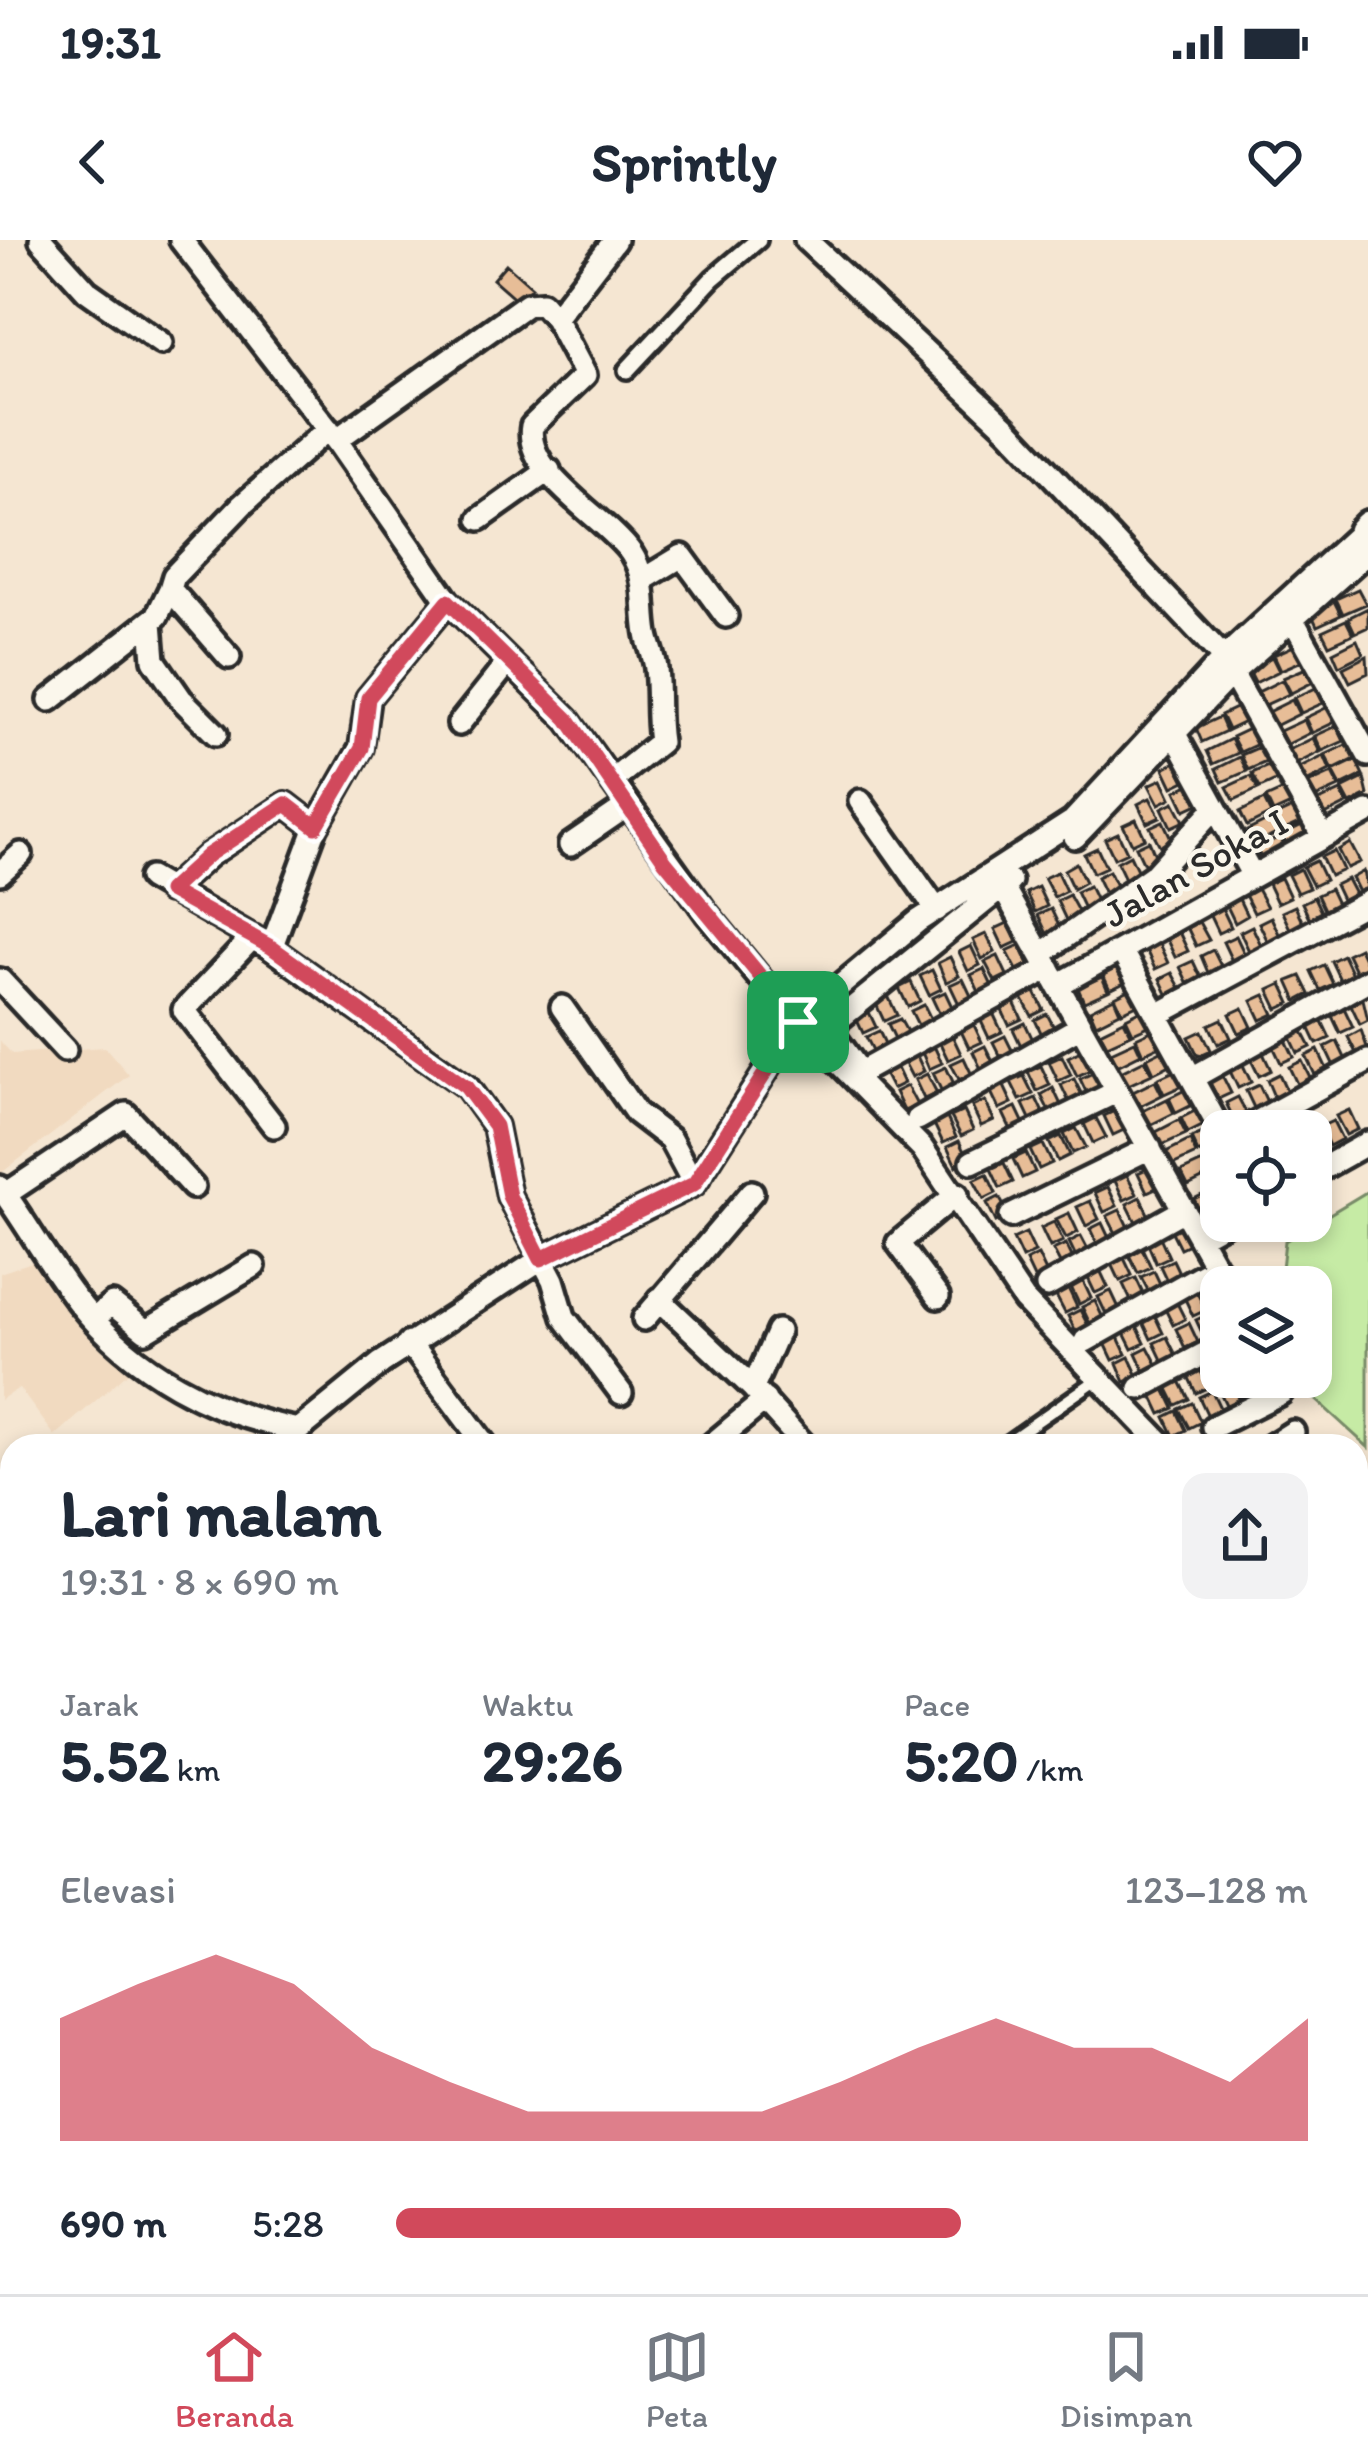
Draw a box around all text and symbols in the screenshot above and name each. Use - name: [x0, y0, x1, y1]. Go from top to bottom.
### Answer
- text: 19:31: [60, 15, 161, 69]
- icon: back: [60, 129, 126, 195]
- icon: heart: [1242, 129, 1308, 195]
- text: Sprintly: [592, 130, 776, 195]
- street label: Jalan Soka I: [1095, 797, 1296, 937]
- pin: [747, 971, 849, 1073]
- icon: arrive: [765, 989, 831, 1055]
- map controls: [1200, 1110, 1332, 1398]
- button: locate: [1200, 1110, 1332, 1242]
- button: layers: [1200, 1266, 1332, 1398]
- text: Lari malam: [60, 1473, 382, 1553]
- button: share: [1182, 1473, 1308, 1599]
- text: 19:31 · 8 × 690 m: [60, 1558, 339, 1605]
- text: Jarak: [60, 1685, 139, 1724]
- text: Waktu: [482, 1685, 574, 1724]
- text: Pace: [904, 1685, 970, 1724]
- text: 5.52: [60, 1724, 169, 1796]
- text: 29:26: [482, 1724, 623, 1796]
- text: 5:20: [904, 1724, 1019, 1796]
- text: km: [169, 1750, 220, 1789]
- text: /km: [1019, 1750, 1084, 1789]
- text: Elevasi: [60, 1866, 176, 1913]
- text: 123–128 m: [1125, 1866, 1308, 1913]
- text: 690 m: [60, 2200, 167, 2247]
- text: 5:28: [252, 2200, 324, 2247]
- tab: Beranda: [175, 2324, 294, 2435]
- tab: Peta: [644, 2324, 710, 2435]
- tab: Disimpan: [1060, 2324, 1193, 2435]

